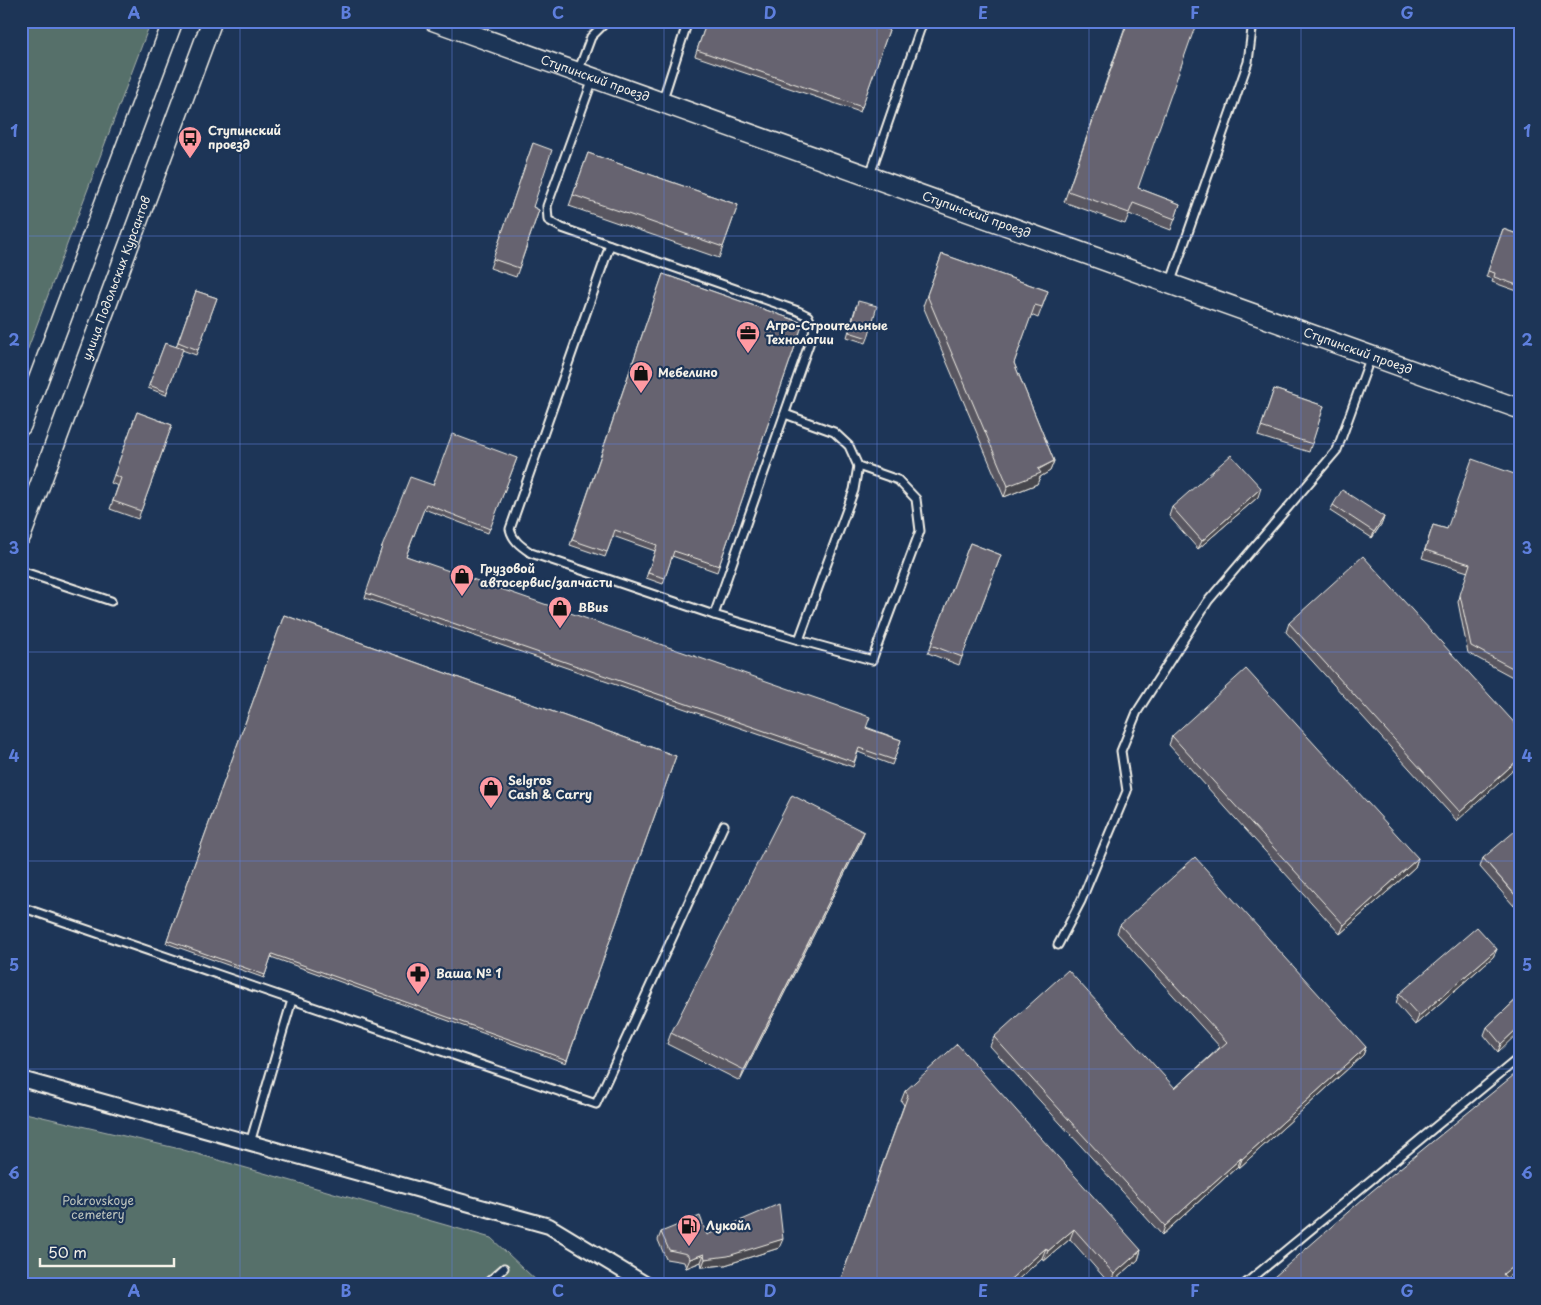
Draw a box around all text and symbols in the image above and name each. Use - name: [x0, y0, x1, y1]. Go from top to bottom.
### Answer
- text: A: [128, 0, 141, 24]
- text: B: [341, 0, 352, 24]
- text: C: [552, 0, 564, 24]
- text: D: [764, 0, 776, 24]
- text: E: [978, 0, 988, 24]
- text: F: [1190, 0, 1200, 24]
- text: G: [1400, 0, 1414, 24]
- street label: Ступинский проезд: [539, 50, 652, 105]
- text: 1: [10, 118, 18, 142]
- text: 1: [1523, 118, 1531, 142]
- place label: Ступинский проезд: [208, 121, 281, 153]
- bus stop icon: Ступинский проезд: [177, 125, 203, 159]
- street label: Ступинский проезд: [920, 186, 1034, 242]
- street label: улица Подольских Курсантов: [77, 193, 154, 363]
- place label: Агро-Строительные Технологии: [765, 316, 888, 348]
- office icon: Агро-Строительные Технологии: [735, 320, 761, 354]
- street label: Ступинский проезд: [1301, 322, 1415, 378]
- text: 2: [8, 327, 20, 351]
- text: 2: [1521, 327, 1533, 351]
- shop icon: Мебелино: [628, 360, 654, 394]
- place label: Мебелино: [658, 363, 718, 381]
- text: 3: [9, 535, 19, 559]
- text: 3: [1522, 535, 1532, 559]
- place label: Грузовой автосервис/запчасти: [480, 559, 613, 591]
- shop icon: Грузовой автосервис/запчасти: [449, 563, 475, 597]
- shop icon: BBus: [547, 595, 573, 629]
- place label: BBus: [578, 598, 608, 616]
- text: 4: [9, 743, 20, 767]
- text: 4: [1522, 743, 1533, 767]
- place label: Selgros Cash & Carry: [508, 771, 592, 803]
- shop icon: Selgros Cash & Carry: [478, 775, 504, 809]
- text: 5: [9, 952, 19, 976]
- text: 5: [1522, 952, 1532, 976]
- pharmacy icon: Ваша № 1: [405, 961, 431, 995]
- place label: Ваша № 1: [436, 964, 502, 982]
- text: 6: [8, 1160, 20, 1184]
- text: 6: [1521, 1160, 1533, 1184]
- park label: Pokrovskoye cemetery: [62, 1191, 134, 1223]
- fuel station icon: Лукойл: [676, 1213, 702, 1247]
- place label: Лукойл: [706, 1216, 751, 1234]
- scale bar: [40, 1235, 174, 1267]
- text: 50 m: [48, 1240, 87, 1263]
- text: A: [128, 1278, 141, 1302]
- text: B: [341, 1278, 352, 1302]
- text: C: [552, 1278, 564, 1302]
- text: D: [764, 1278, 776, 1302]
- text: E: [978, 1278, 988, 1302]
- text: F: [1190, 1278, 1200, 1302]
- text: G: [1400, 1278, 1414, 1302]

